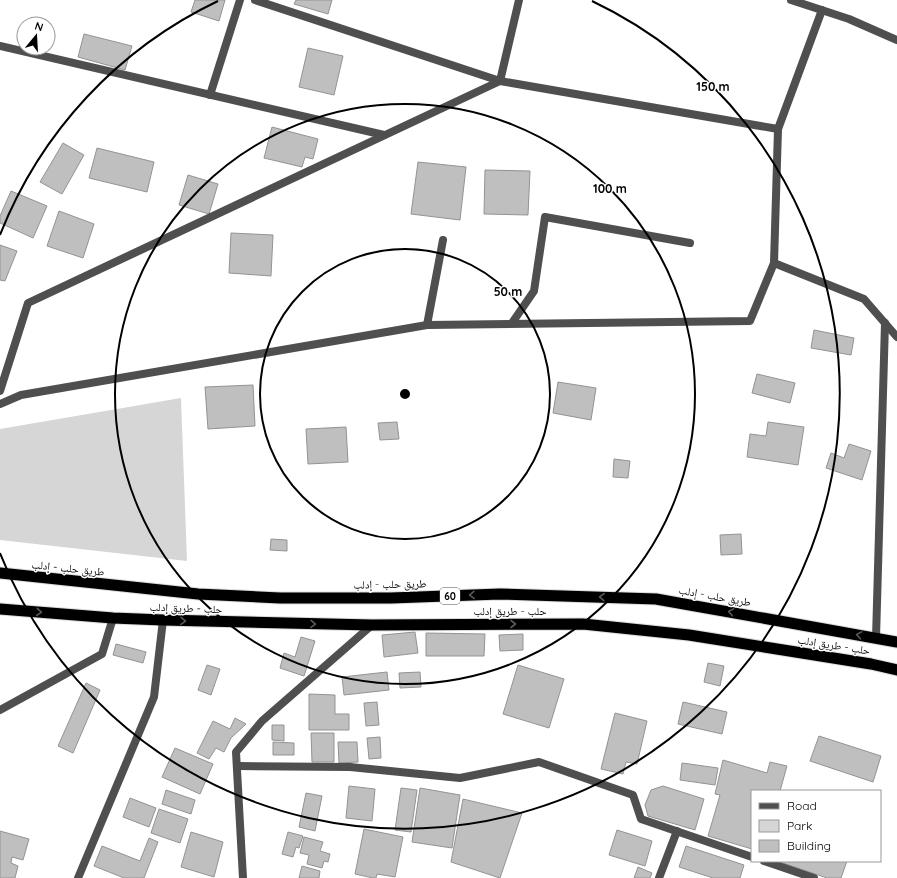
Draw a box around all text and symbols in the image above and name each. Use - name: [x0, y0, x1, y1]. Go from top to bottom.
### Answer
- north arrow: [16, 16, 56, 56]
- text: N: [33, 19, 45, 34]
- text: 150 m: [696, 79, 730, 94]
- text: 100 m: [593, 181, 627, 196]
- text: 50 m: [494, 284, 522, 299]
- centre of rings: [398, 387, 412, 401]
- street label: طريق حلب - إدلب: [31, 557, 105, 579]
- street label: طريق حلب - إدلب: [353, 576, 427, 592]
- street label: طريق حلب - إدلب: [678, 583, 752, 610]
- road number: 60: [440, 588, 460, 604]
- one-way arrow: [469, 590, 475, 599]
- one-way arrow: [599, 593, 605, 601]
- street label: حلب - طريق إدلب: [149, 600, 223, 617]
- street label: حلب - طريق إدلب: [473, 604, 547, 619]
- one-way arrow: [36, 608, 42, 617]
- one-way arrow: [728, 608, 734, 617]
- one-way arrow: [180, 617, 186, 625]
- one-way arrow: [310, 620, 316, 628]
- one-way arrow: [510, 620, 516, 628]
- one-way arrow: [856, 631, 862, 640]
- street label: حلب - طريق إدلب: [797, 632, 871, 658]
- legend: [751, 790, 881, 862]
- text: Road: [787, 798, 817, 813]
- text: Park: [787, 818, 812, 833]
- text: Building: [787, 838, 831, 853]

